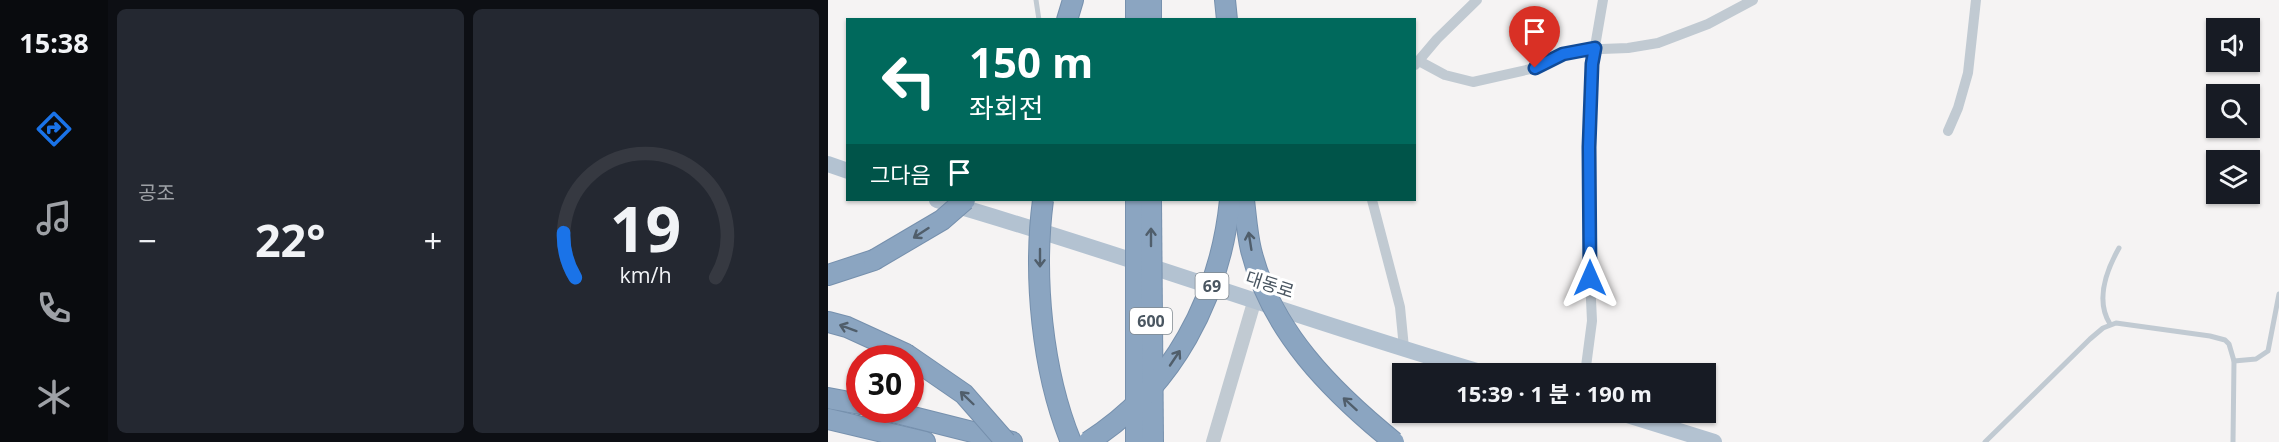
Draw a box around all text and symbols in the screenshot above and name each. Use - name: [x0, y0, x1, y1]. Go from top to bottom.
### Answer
- pin: [1509, 6, 1560, 68]
- icon: arrive: [1518, 15, 1551, 48]
- map controls: [2206, 18, 2260, 204]
- button: sound: [2206, 18, 2260, 72]
- text: 15:38: [19, 24, 89, 61]
- text: 150 m: [969, 33, 1093, 90]
- icon: left: [870, 42, 948, 120]
- button: search: [2206, 84, 2260, 138]
- text: 좌회전: [969, 89, 1044, 126]
- icon: directions: [33, 108, 75, 150]
- button: layers: [2206, 150, 2260, 204]
- icon: arrive: [943, 156, 976, 189]
- text: 그다음: [870, 159, 931, 189]
- text: 공조: [138, 179, 175, 206]
- text: 19: [610, 185, 681, 270]
- icon: music: [33, 197, 75, 239]
- text: 22°: [255, 209, 326, 270]
- text: −: [138, 218, 157, 263]
- text: +: [424, 218, 442, 263]
- one-way arrow: [913, 226, 930, 239]
- one-way arrow: [1145, 227, 1157, 247]
- one-way arrow: [1244, 231, 1255, 251]
- position arrow: [1558, 246, 1622, 310]
- one-way arrow: [1034, 247, 1046, 267]
- text: km/h: [620, 260, 672, 289]
- street label: 대동로: [1243, 265, 1297, 303]
- road number: 69: [1196, 273, 1228, 299]
- icon: phone: [33, 287, 75, 329]
- road number: 600: [1130, 308, 1172, 334]
- one-way arrow: [839, 322, 858, 333]
- speed limit sign: 30: [846, 345, 924, 423]
- one-way arrow: [1169, 351, 1181, 367]
- icon: climate: [33, 376, 75, 418]
- text: 15:39 · 1 분 · 190 m: [1456, 378, 1652, 408]
- one-way arrow: [960, 391, 975, 405]
- one-way arrow: [1343, 397, 1358, 411]

